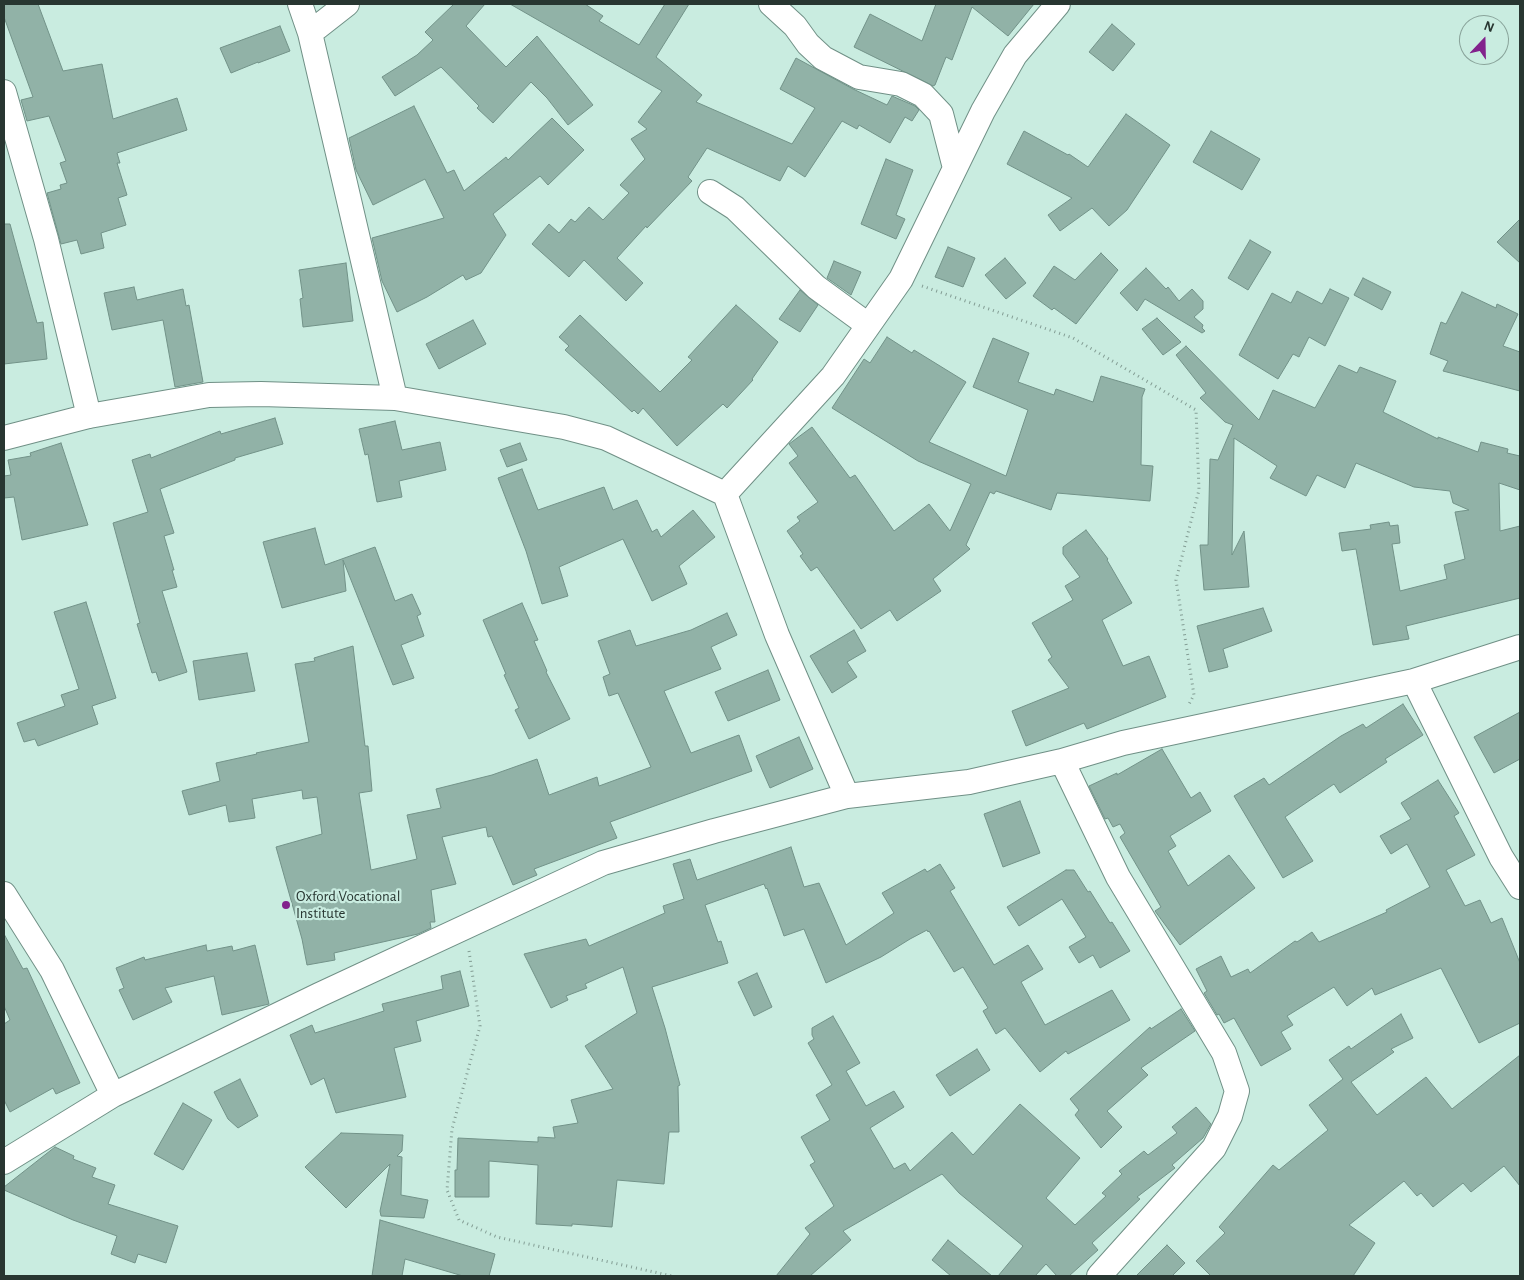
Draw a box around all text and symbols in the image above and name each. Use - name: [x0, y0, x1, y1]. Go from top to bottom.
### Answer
- north arrow: [1459, 15, 1509, 65]
- text: N: [1482, 19, 1496, 35]
- place label: Oxford Vocational Institute: [296, 887, 400, 922]
- marker: Oxford Vocational Institute: [280, 899, 292, 911]

